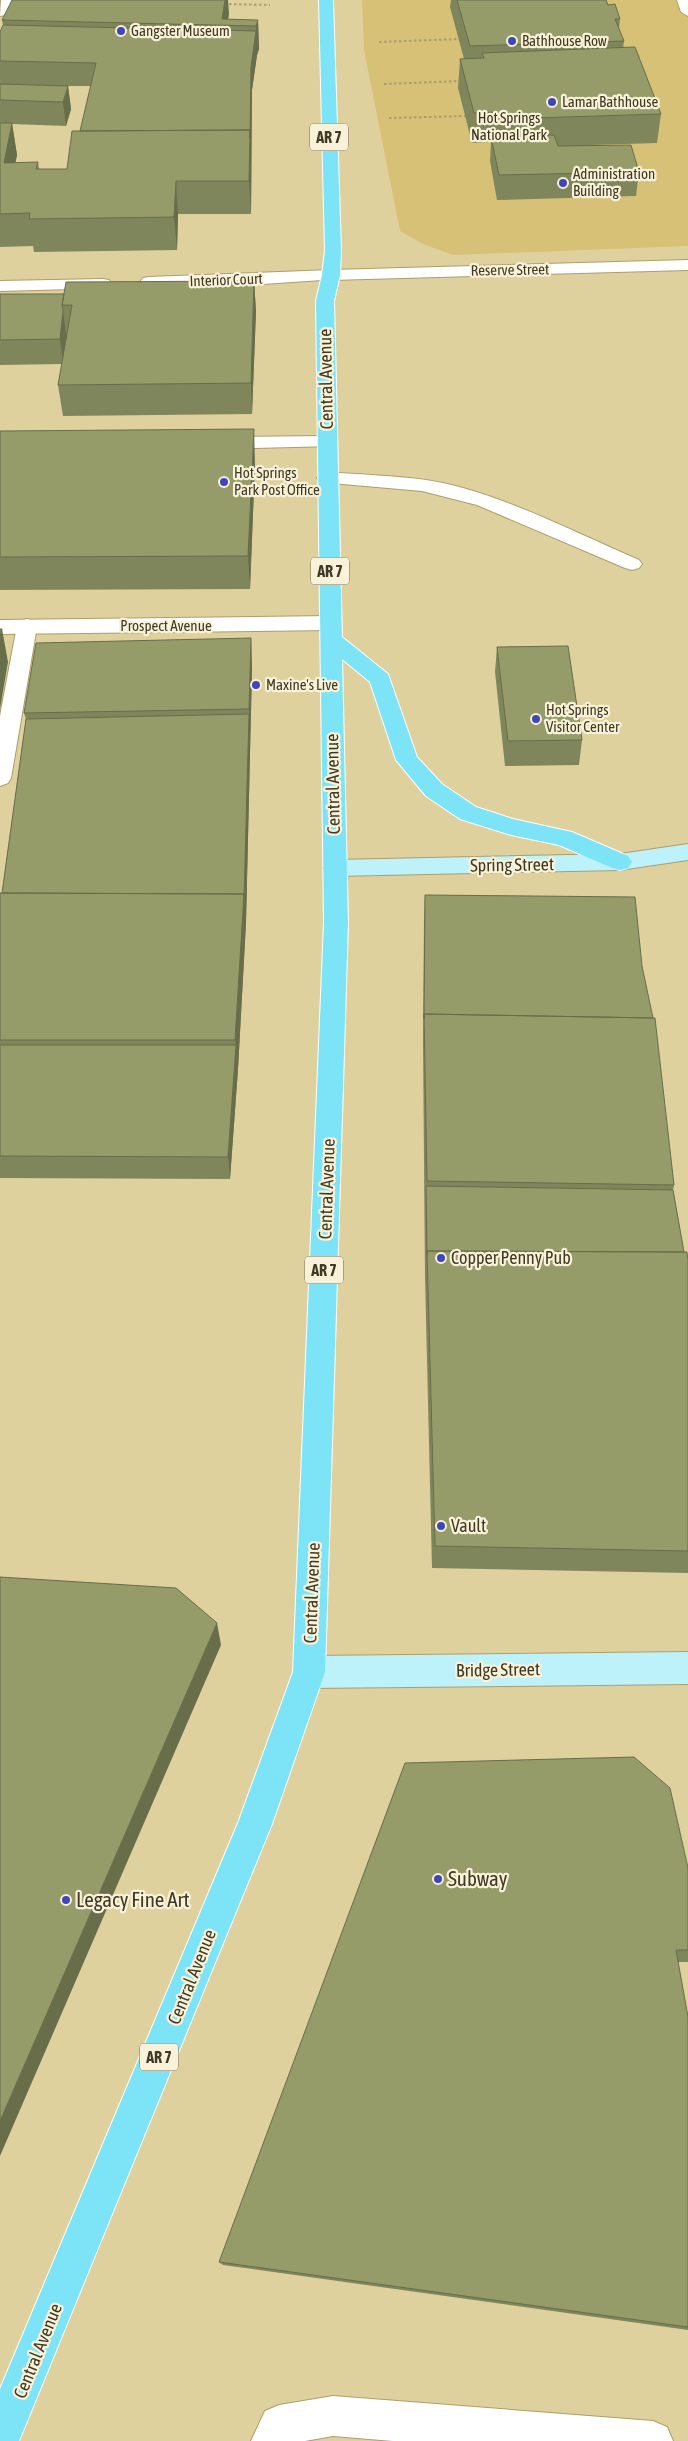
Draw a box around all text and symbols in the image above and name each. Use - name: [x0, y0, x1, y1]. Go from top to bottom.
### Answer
- place label: Gangster Museum: [131, 22, 230, 39]
- marker: Gangster Museum: [115, 25, 127, 37]
- place label: Bathhouse Row: [522, 32, 607, 49]
- marker: Bathhouse Row: [506, 35, 518, 47]
- place label: Lamar Bathhouse: [562, 93, 659, 110]
- marker: Lamar Bathhouse: [546, 96, 558, 108]
- park label: Hot Springs National Park: [471, 109, 547, 143]
- road number: AR 7: [310, 124, 348, 150]
- place label: Administration Building: [573, 165, 655, 199]
- marker: Administration Building: [557, 177, 569, 189]
- street label: Reserve Street: [471, 260, 549, 279]
- street label: Interior Court: [189, 270, 263, 289]
- street label: Central Avenue: [314, 329, 337, 429]
- place label: Hot Springs Park Post Office: [234, 464, 320, 498]
- marker: Hot Springs Park Post Office: [218, 476, 230, 488]
- road number: AR 7: [311, 558, 349, 584]
- street label: Prospect Avenue: [120, 617, 212, 634]
- place label: Maxine's Live: [266, 676, 338, 693]
- marker: Maxine's Live: [250, 679, 262, 691]
- place label: Hot Springs Visitor Center: [546, 701, 620, 735]
- marker: Hot Springs Visitor Center: [530, 713, 542, 725]
- street label: Central Avenue: [321, 734, 344, 834]
- street label: Spring Street: [470, 853, 554, 876]
- street label: Central Avenue: [314, 1138, 339, 1240]
- place label: Copper Penny Pub: [451, 1247, 571, 1268]
- marker: Copper Penny Pub: [435, 1252, 447, 1264]
- road number: AR 7: [305, 1256, 343, 1284]
- place label: Vault: [451, 1515, 486, 1536]
- marker: Vault: [435, 1520, 447, 1532]
- street label: Central Avenue: [299, 1542, 324, 1644]
- street label: Bridge Street: [456, 1658, 540, 1681]
- place label: Subway: [448, 1866, 508, 1890]
- marker: Subway: [432, 1873, 444, 1885]
- place label: Legacy Fine Art: [76, 1887, 190, 1911]
- marker: Legacy Fine Art: [60, 1894, 72, 1906]
- street label: Central Avenue: [163, 1926, 220, 2027]
- road number: AR 7: [140, 2044, 178, 2070]
- street label: Central Avenue: [9, 2300, 66, 2401]

